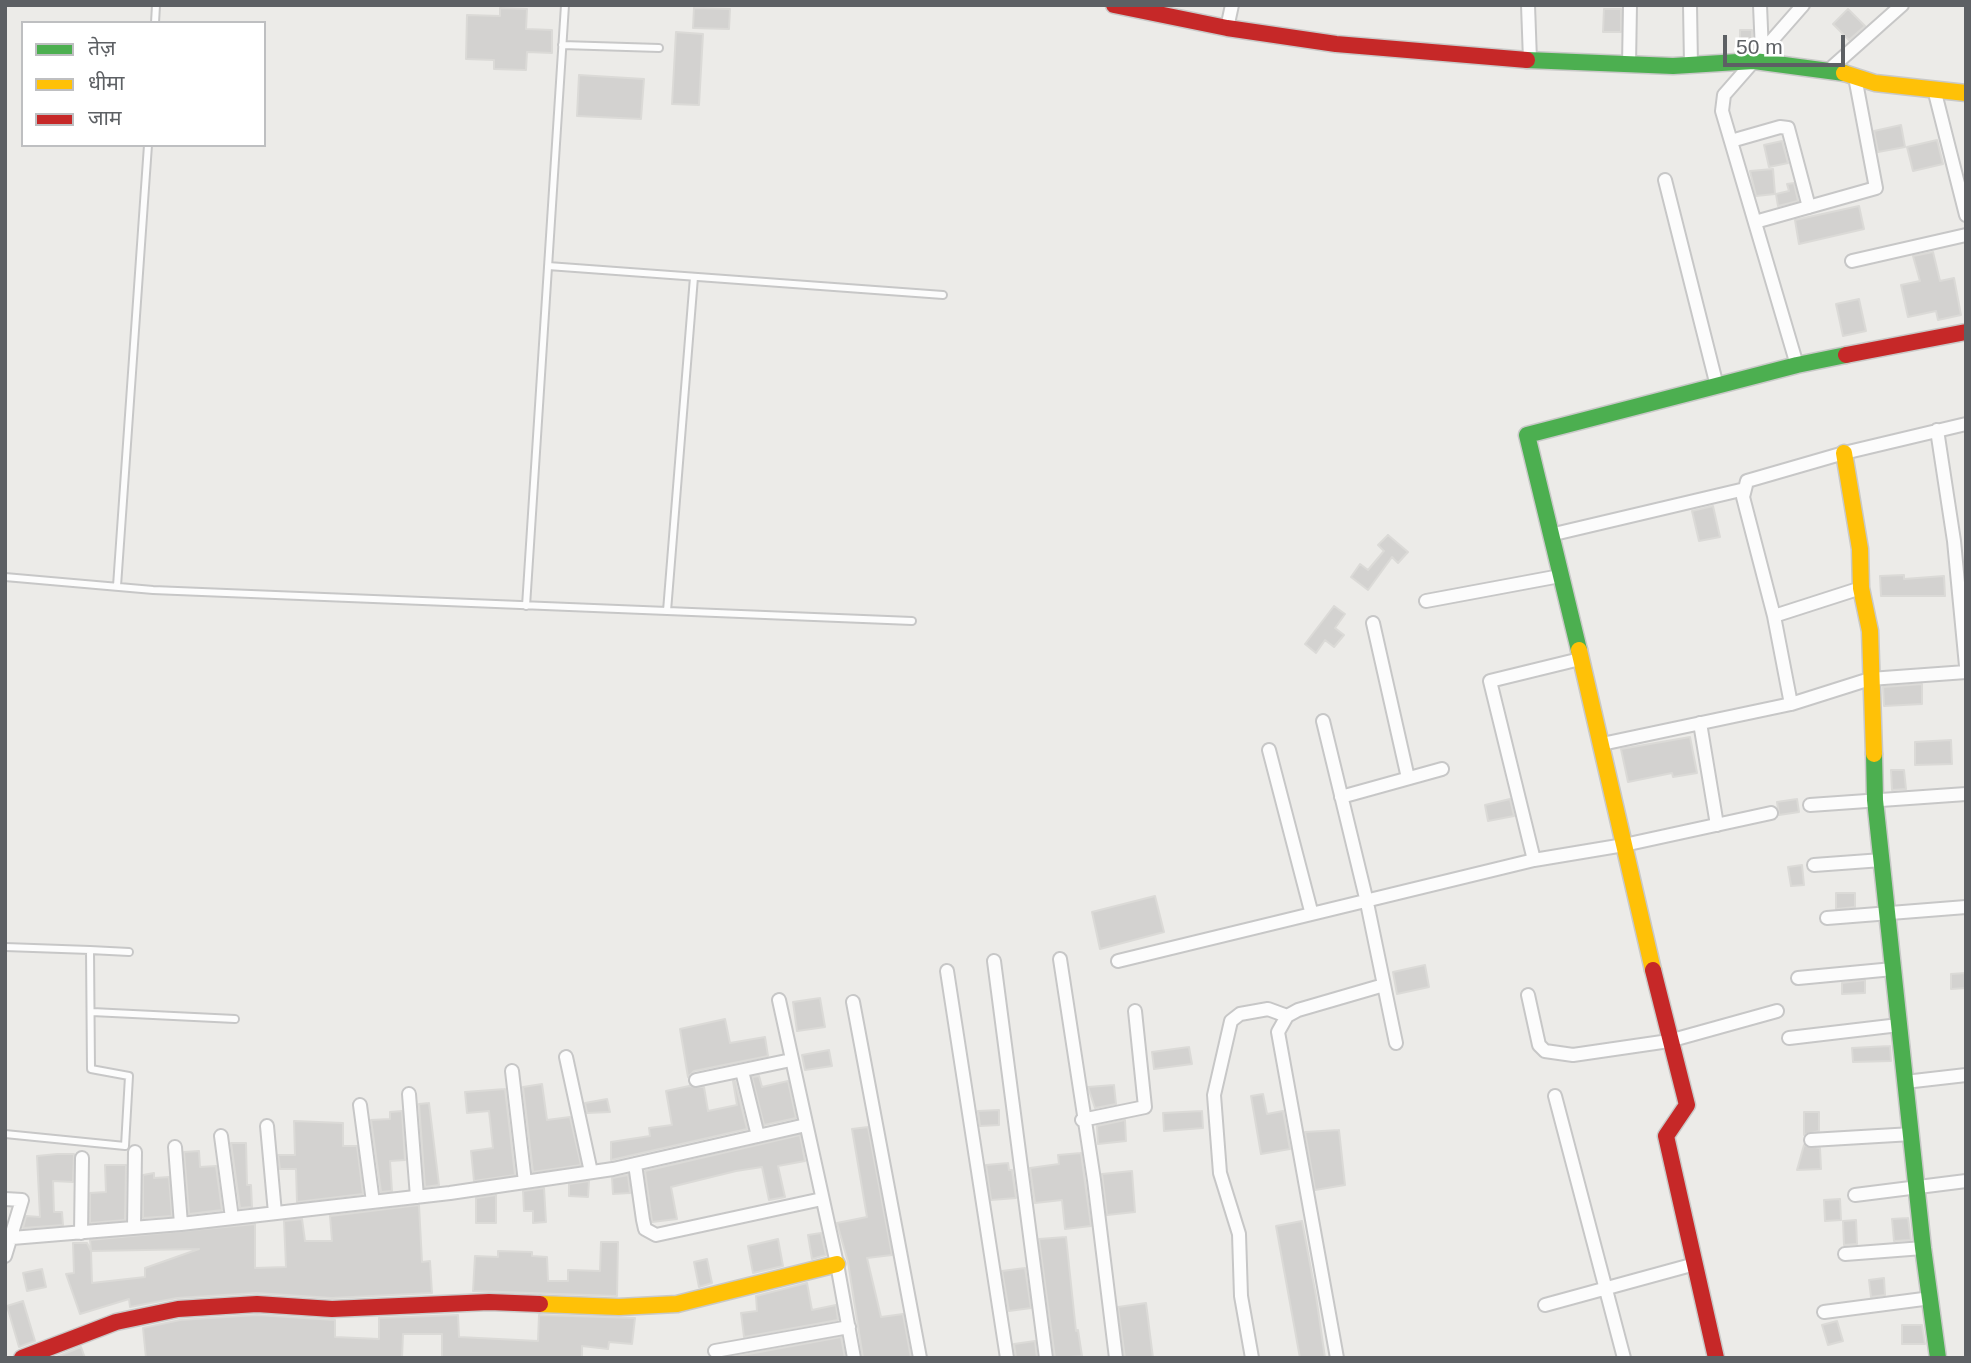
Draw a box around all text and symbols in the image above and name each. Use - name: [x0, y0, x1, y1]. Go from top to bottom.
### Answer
- legend: [21, 21, 266, 147]
- scale bar: [1726, 21, 1848, 65]
- text: 50 m: [1736, 35, 1783, 58]
- text: तेज़: [88, 36, 116, 59]
- text: धीमा: [88, 71, 124, 94]
- text: जाम: [88, 106, 122, 129]

